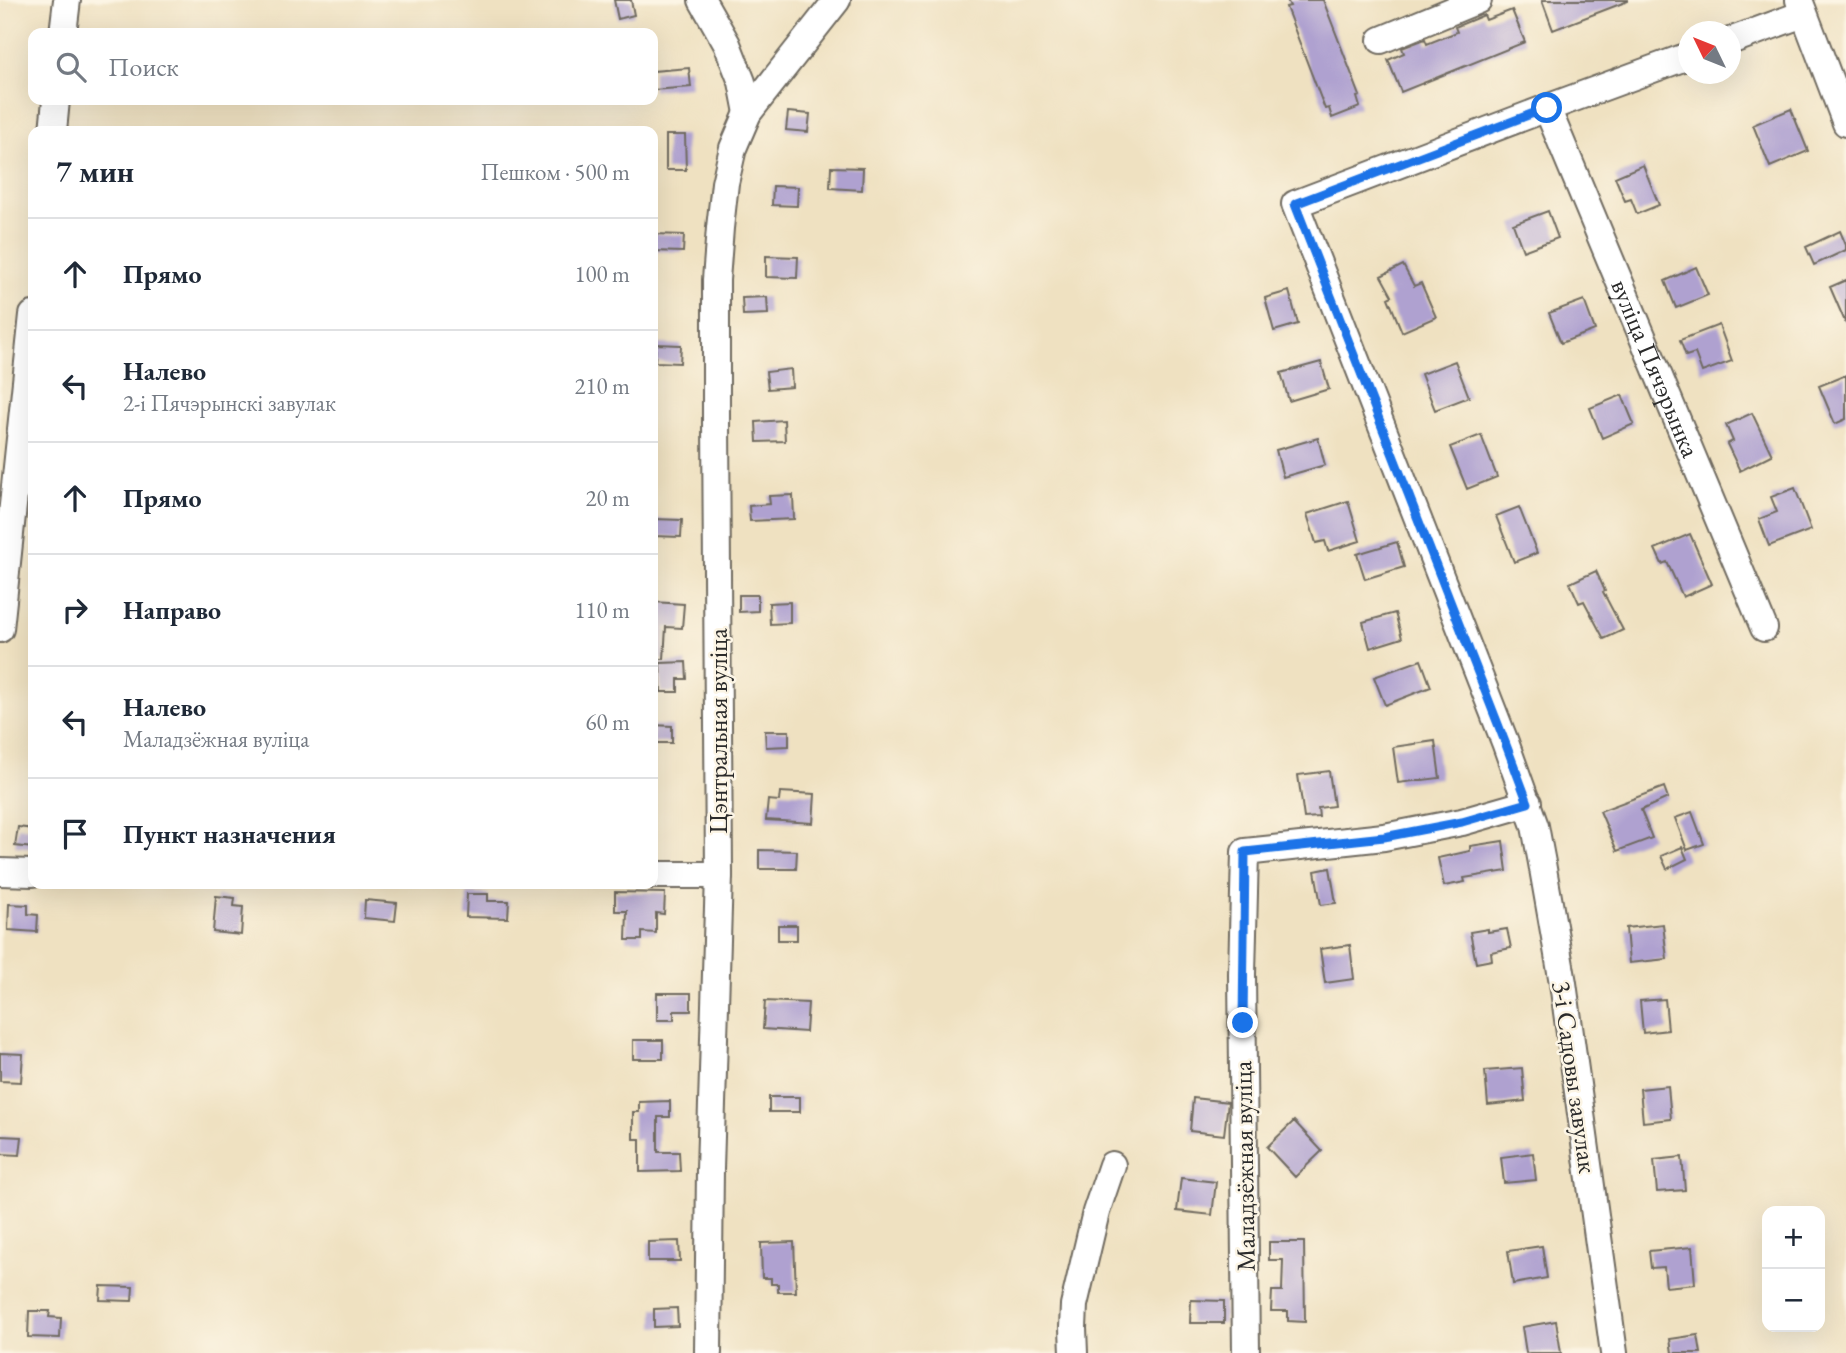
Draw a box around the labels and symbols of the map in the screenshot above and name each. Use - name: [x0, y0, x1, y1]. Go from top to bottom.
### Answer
- north arrow: [1678, 21, 1741, 84]
- route start: [1531, 92, 1562, 123]
- street label: вуліца Пячэрынка: [1603, 274, 1708, 463]
- street label: Цэнтральная вуліца: [701, 628, 735, 834]
- street label: 3-і Садовы завулак: [1545, 979, 1605, 1176]
- route end: [1227, 1007, 1258, 1038]
- street label: Маладзёжная вуліца: [1225, 1060, 1263, 1272]

